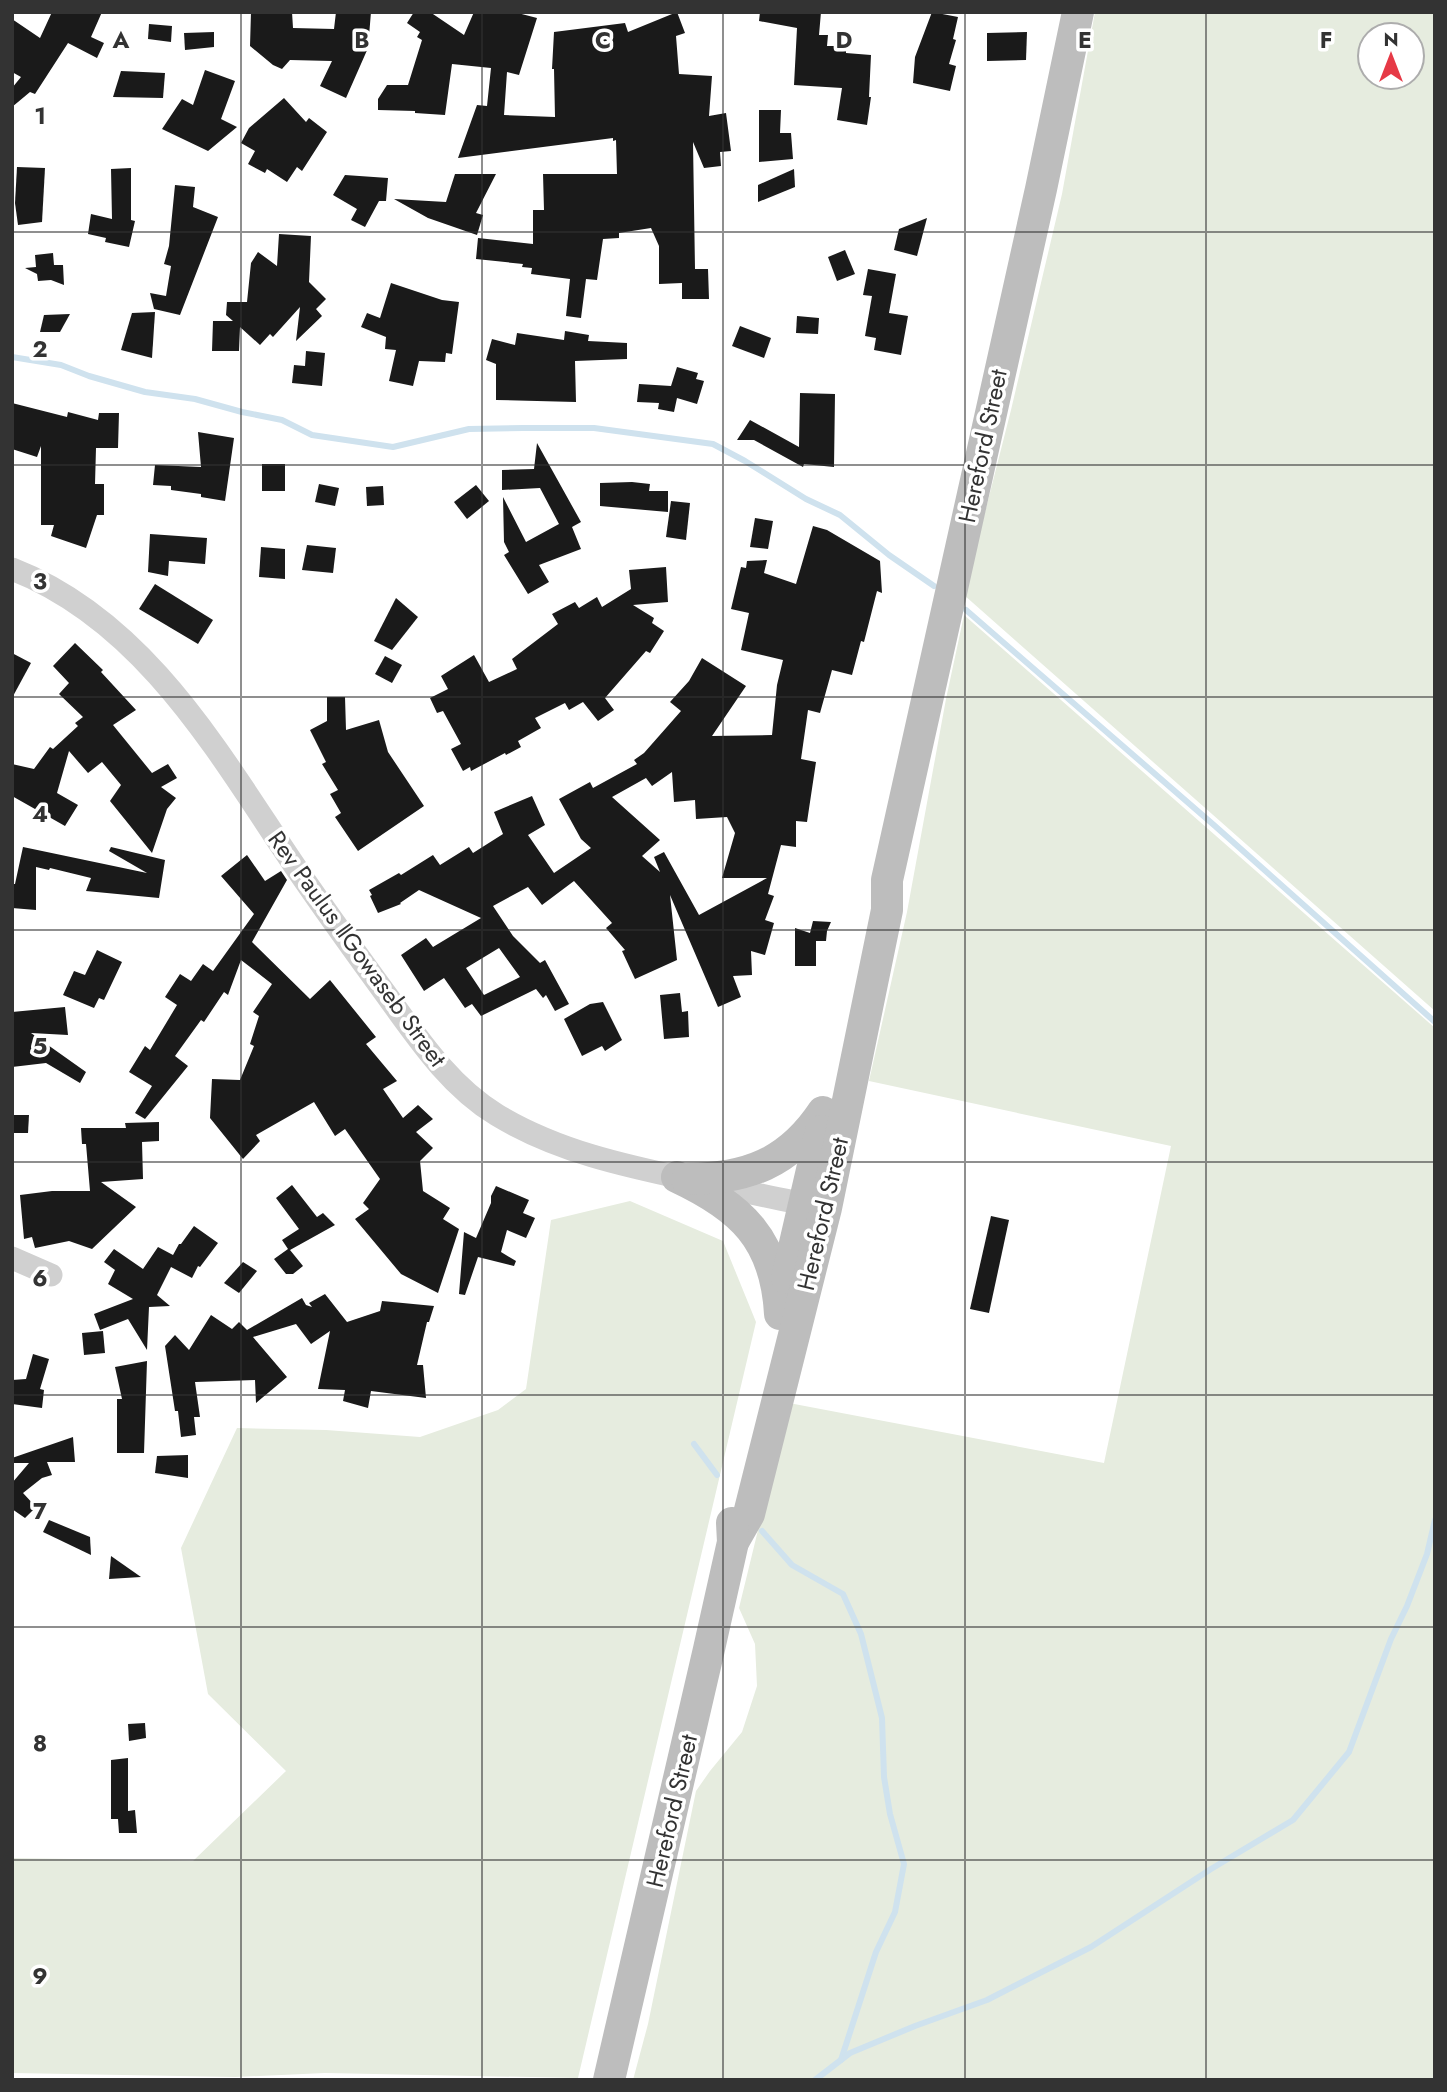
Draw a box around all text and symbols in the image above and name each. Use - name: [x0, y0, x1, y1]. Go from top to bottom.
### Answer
- north arrow: [1356, 21, 1426, 91]
- text: A: [112, 23, 130, 57]
- text: B: [354, 23, 370, 57]
- text: C: [595, 23, 611, 57]
- text: D: [836, 23, 853, 57]
- text: E: [1078, 23, 1092, 57]
- text: F: [1320, 23, 1332, 57]
- text: N: [1383, 26, 1399, 53]
- text: 1: [34, 99, 46, 133]
- text: 2: [32, 332, 48, 366]
- street label: Hereford Street: [949, 366, 1016, 526]
- text: 3: [33, 564, 47, 598]
- text: 4: [32, 797, 48, 831]
- street label: Rev Paulus ǁGowaseb Street: [260, 824, 455, 1074]
- text: 5: [33, 1029, 47, 1063]
- street label: Hereford Street: [788, 1134, 857, 1294]
- text: 6: [32, 1261, 48, 1295]
- text: 7: [33, 1494, 47, 1528]
- text: 8: [33, 1726, 47, 1760]
- street label: Hereford Street: [637, 1731, 706, 1891]
- text: 9: [32, 1959, 48, 1993]

